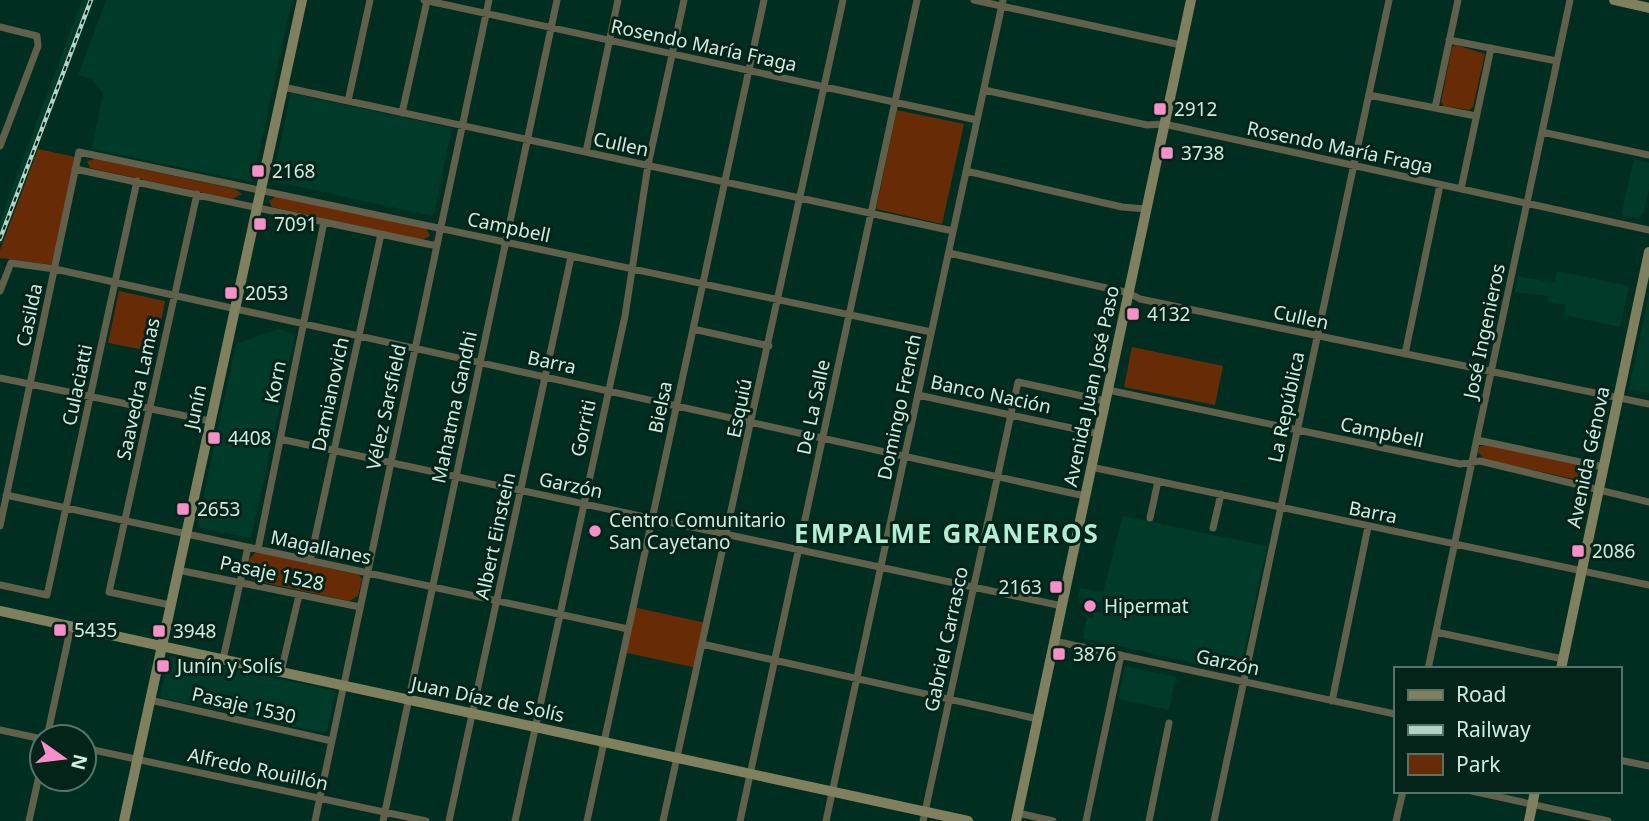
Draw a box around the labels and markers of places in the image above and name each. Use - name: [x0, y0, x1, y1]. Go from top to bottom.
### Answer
- place label: 2912: [1174, 96, 1217, 122]
- marker: 2912: [1152, 101, 1168, 117]
- place label: 3738: [1181, 140, 1224, 166]
- marker: 3738: [1159, 145, 1175, 161]
- place label: 2168: [272, 158, 315, 184]
- marker: 2168: [250, 163, 266, 179]
- place label: 7091: [274, 211, 317, 237]
- marker: 7091: [252, 216, 268, 232]
- place label: 2053: [245, 280, 288, 306]
- marker: 2053: [223, 285, 239, 301]
- place label: 4132: [1147, 301, 1190, 327]
- marker: 4132: [1125, 306, 1141, 322]
- place label: 4408: [228, 425, 271, 451]
- marker: 4408: [206, 430, 222, 446]
- place label: 2653: [197, 496, 240, 522]
- marker: 2653: [175, 501, 191, 517]
- place label: Centro Comunitario San Cayetano: [609, 507, 786, 555]
- marker: Centro Comunitario San Cayetano: [587, 523, 603, 539]
- place label: 2086: [1592, 538, 1635, 564]
- marker: 2086: [1570, 543, 1586, 559]
- place label: 2163: [999, 574, 1042, 600]
- marker: 2163: [1048, 579, 1064, 595]
- place label: Hipermat: [1104, 593, 1189, 619]
- marker: Hipermat: [1082, 598, 1098, 614]
- place label: 5435: [74, 617, 117, 643]
- place label: 3948: [173, 618, 216, 644]
- marker: 5435: [52, 622, 68, 638]
- marker: 3948: [151, 623, 167, 639]
- place label: 3876: [1073, 641, 1116, 667]
- marker: 3876: [1051, 646, 1067, 662]
- place label: Junín y Solís: [175, 653, 283, 679]
- marker: Junín y Solís: [155, 658, 171, 674]

